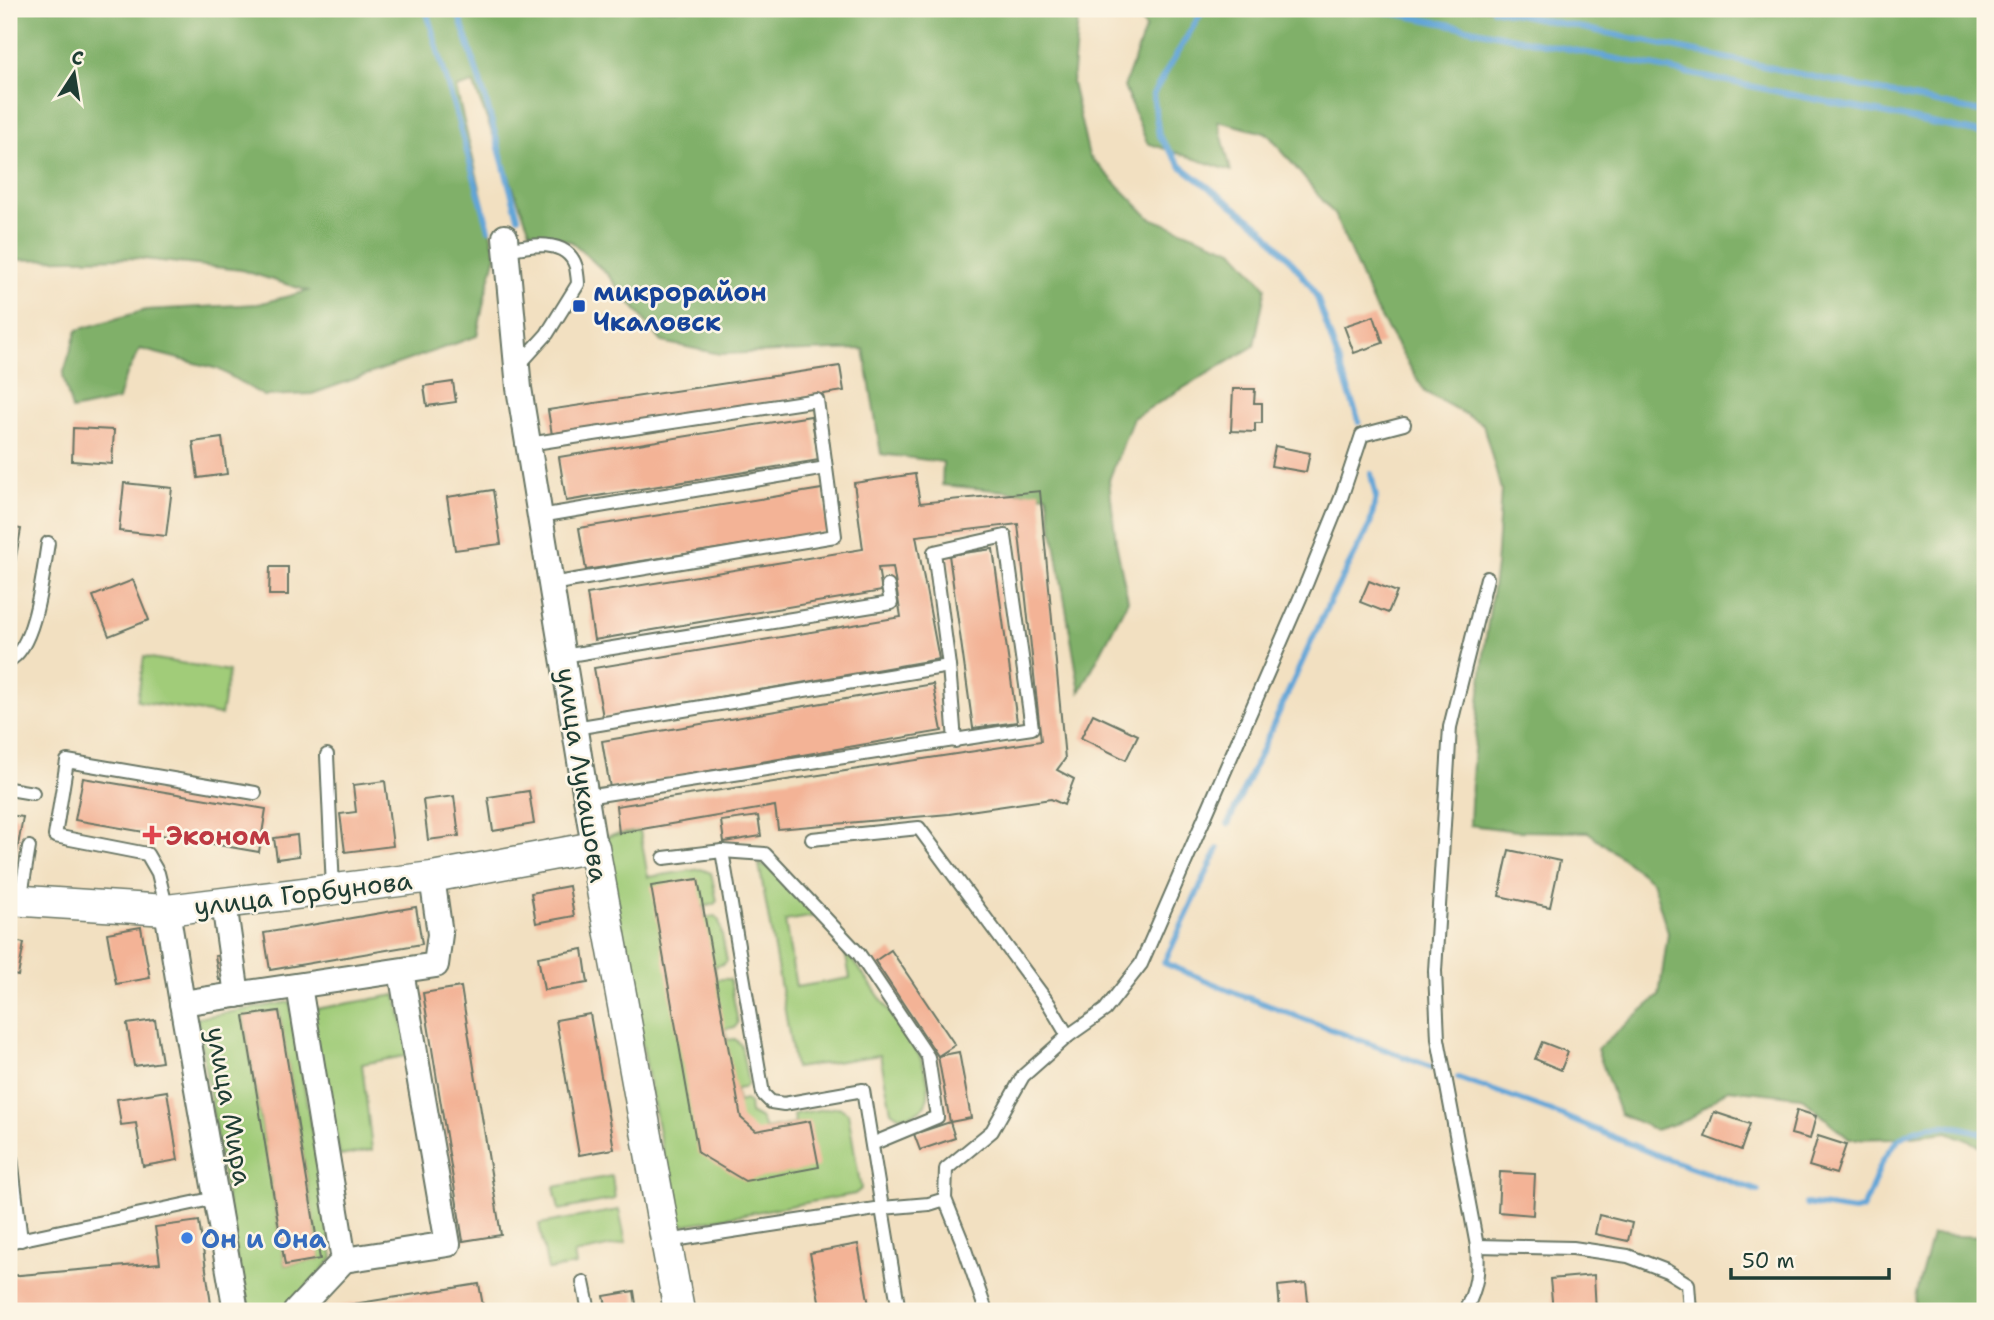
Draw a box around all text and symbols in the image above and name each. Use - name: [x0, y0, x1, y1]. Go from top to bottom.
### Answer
- north arrow: [38, 38, 108, 108]
- text: С: [69, 44, 86, 71]
- place label: микрорайон Чкаловск: [593, 274, 767, 339]
- marker: микрорайон Чкаловск: [571, 298, 587, 314]
- street label: улица Лукашова: [549, 665, 617, 885]
- place label: Эконом: [166, 818, 271, 853]
- marker: Эконом: [144, 827, 160, 843]
- street label: улица Горбунова: [192, 862, 414, 924]
- street label: улица Мира: [199, 1024, 261, 1188]
- place label: Он и Она: [201, 1221, 327, 1256]
- marker: Он и Она: [179, 1230, 195, 1246]
- scale bar: [1731, 1236, 1889, 1280]
- text: 50 m: [1742, 1247, 1795, 1275]

